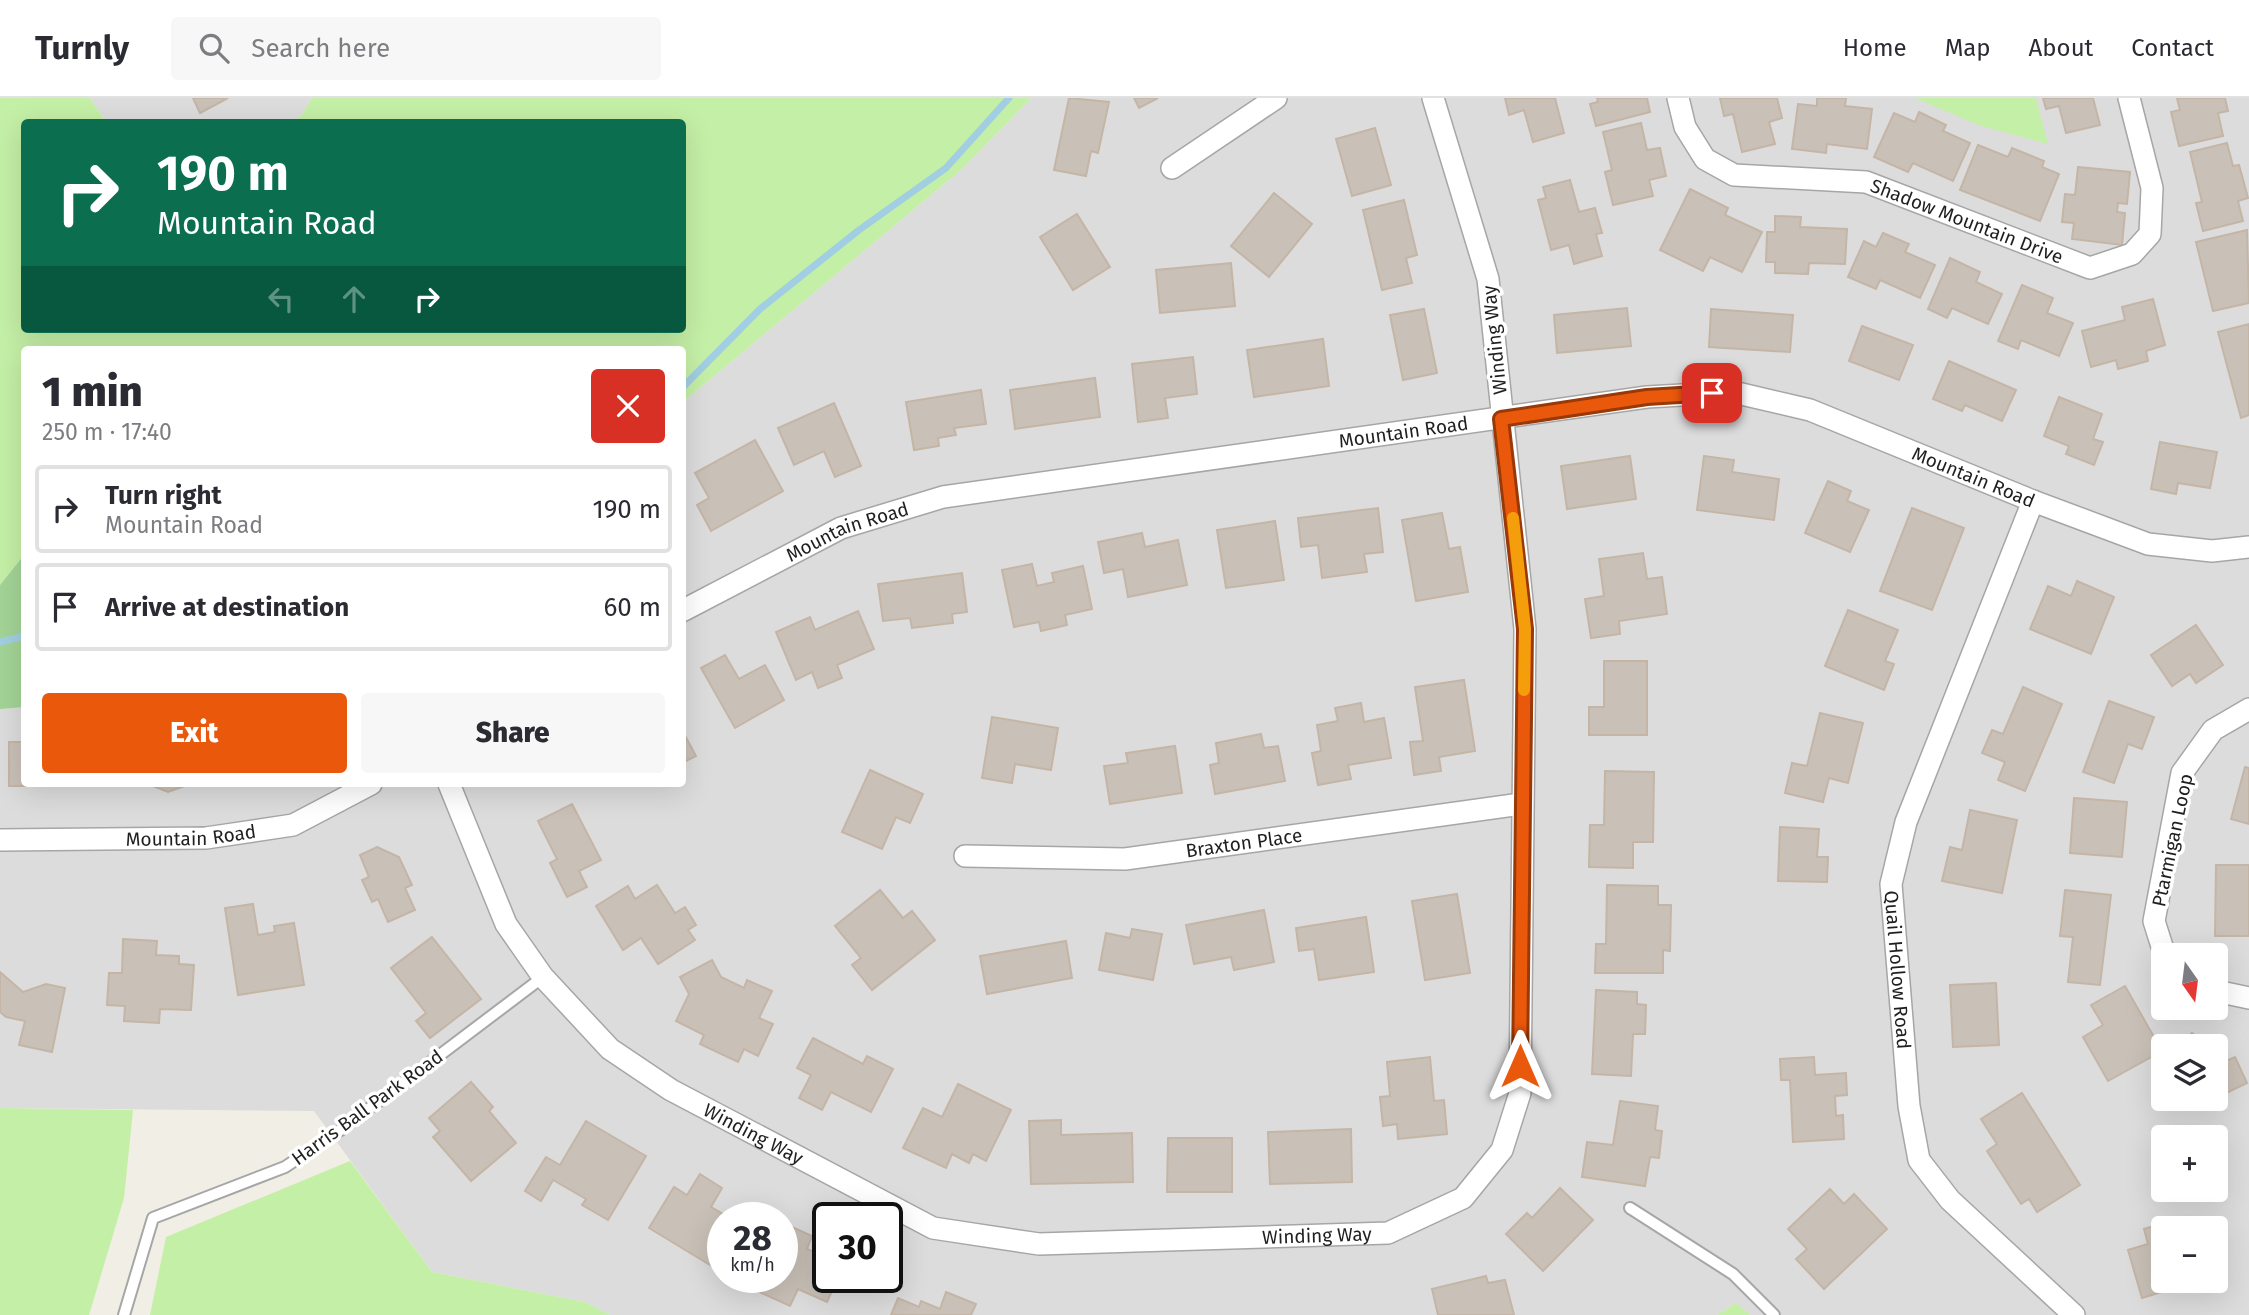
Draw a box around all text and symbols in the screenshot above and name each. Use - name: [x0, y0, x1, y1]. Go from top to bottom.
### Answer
- search box: [171, 17, 661, 80]
- text: Turnly: [35, 28, 129, 68]
- icon: search: [195, 29, 233, 67]
- text: Search here: [251, 33, 390, 64]
- text: Home: [1843, 34, 1907, 62]
- text: Map: [1945, 34, 1991, 62]
- text: About: [2029, 34, 2093, 62]
- text: Contact: [2131, 34, 2214, 62]
- text: 190 m: [157, 144, 289, 203]
- icon: right: [42, 147, 133, 238]
- street label: Shadow Mountain Drive: [1867, 174, 2066, 269]
- text: Mountain Road: [157, 204, 377, 242]
- icon: left: [262, 280, 300, 318]
- icon: ahead: [335, 280, 373, 318]
- icon: right: [408, 280, 446, 318]
- street label: Winding Way: [1477, 284, 1512, 396]
- pin: [1682, 363, 1742, 423]
- text: 1 min: [42, 367, 143, 417]
- button: close: [591, 369, 665, 443]
- icon: arrive: [1693, 374, 1731, 412]
- street label: Mountain Road: [1337, 412, 1470, 453]
- text: 250 m · 17:40: [42, 418, 172, 446]
- street label: Mountain Road: [1909, 442, 2038, 513]
- text: Turn right: [105, 480, 222, 511]
- icon: right: [46, 490, 84, 528]
- text: 190 m: [592, 494, 661, 525]
- street label: Mountain Road: [782, 497, 911, 567]
- text: Mountain Road: [105, 511, 263, 539]
- icon: arrive: [46, 588, 84, 626]
- text: Arrive at destination: [105, 592, 349, 623]
- text: 60 m: [603, 592, 661, 623]
- button: Exit: [42, 693, 347, 773]
- button: Share: [361, 693, 665, 773]
- street label: Ptarmigan Loop: [2147, 771, 2198, 909]
- street label: Mountain Road: [126, 820, 258, 851]
- street label: Braxton Place: [1184, 824, 1304, 862]
- street label: Quail Hollow Road: [1880, 889, 1915, 1050]
- north arrow: [2151, 943, 2228, 1020]
- map controls: [2151, 943, 2228, 1293]
- position arrow: [1483, 1029, 1557, 1103]
- button: layers: [2151, 1034, 2228, 1111]
- street label: Harris Ball Park Road: [287, 1045, 447, 1170]
- street label: Winding Way: [700, 1098, 808, 1170]
- button: +: [2151, 1125, 2228, 1202]
- speed limit sign: 30: [812, 1202, 903, 1293]
- button: −: [2151, 1216, 2228, 1293]
- text: 28: [733, 1217, 772, 1259]
- street label: Winding Way: [1262, 1223, 1373, 1249]
- text: km/h: [730, 1254, 775, 1276]

